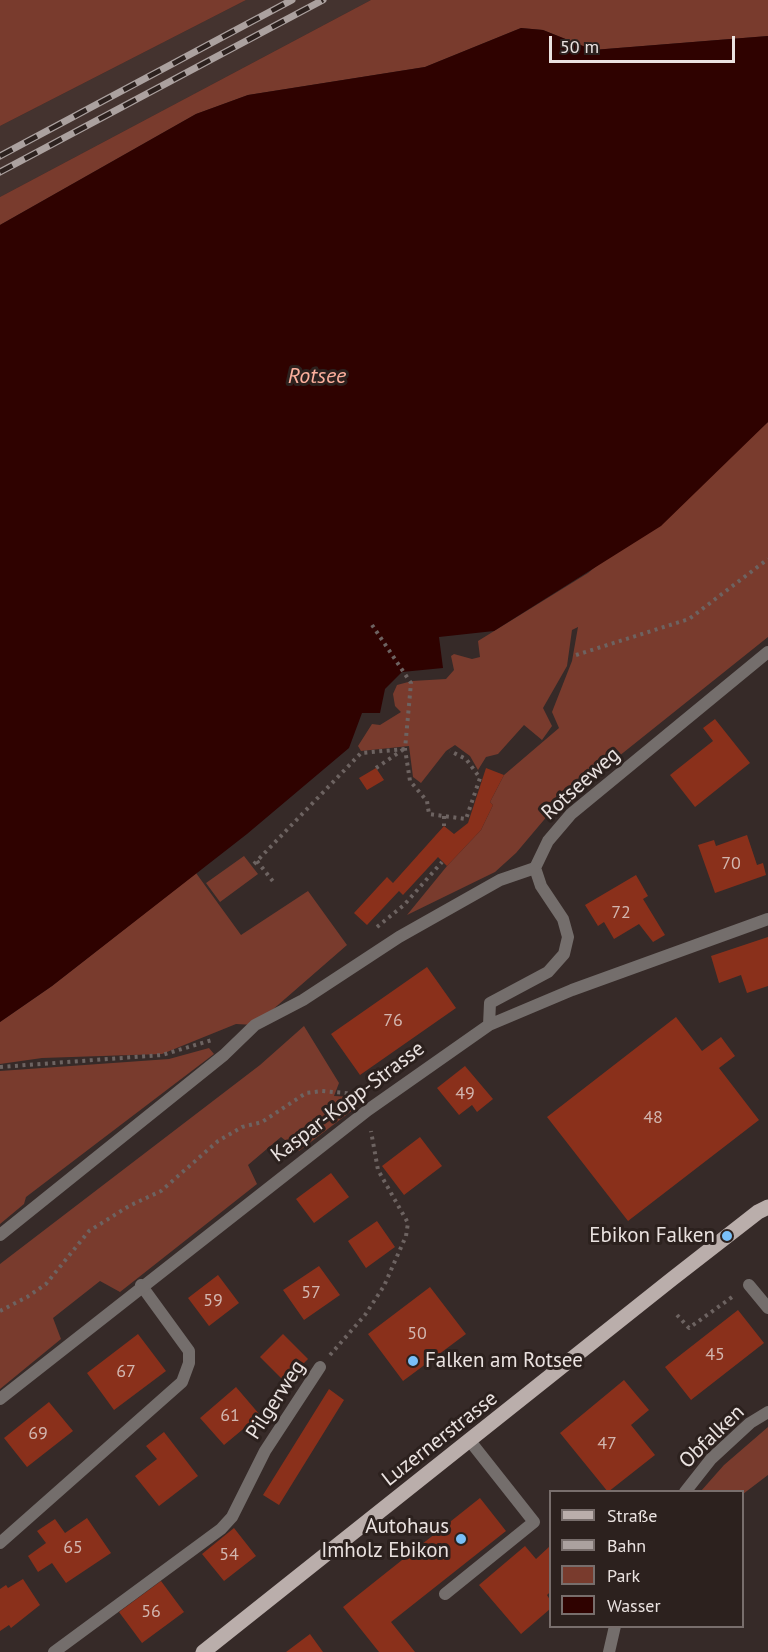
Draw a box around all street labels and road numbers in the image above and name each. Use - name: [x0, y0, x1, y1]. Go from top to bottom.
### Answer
- street label: Rotseeweg: [537, 742, 625, 826]
- street label: Kaspar-Kopp-Strasse: [266, 1036, 430, 1168]
- street label: Pilgerweg: [241, 1356, 311, 1444]
- street label: Luzernerstrasse: [377, 1386, 503, 1492]
- street label: Obfalken: [674, 1400, 750, 1474]

